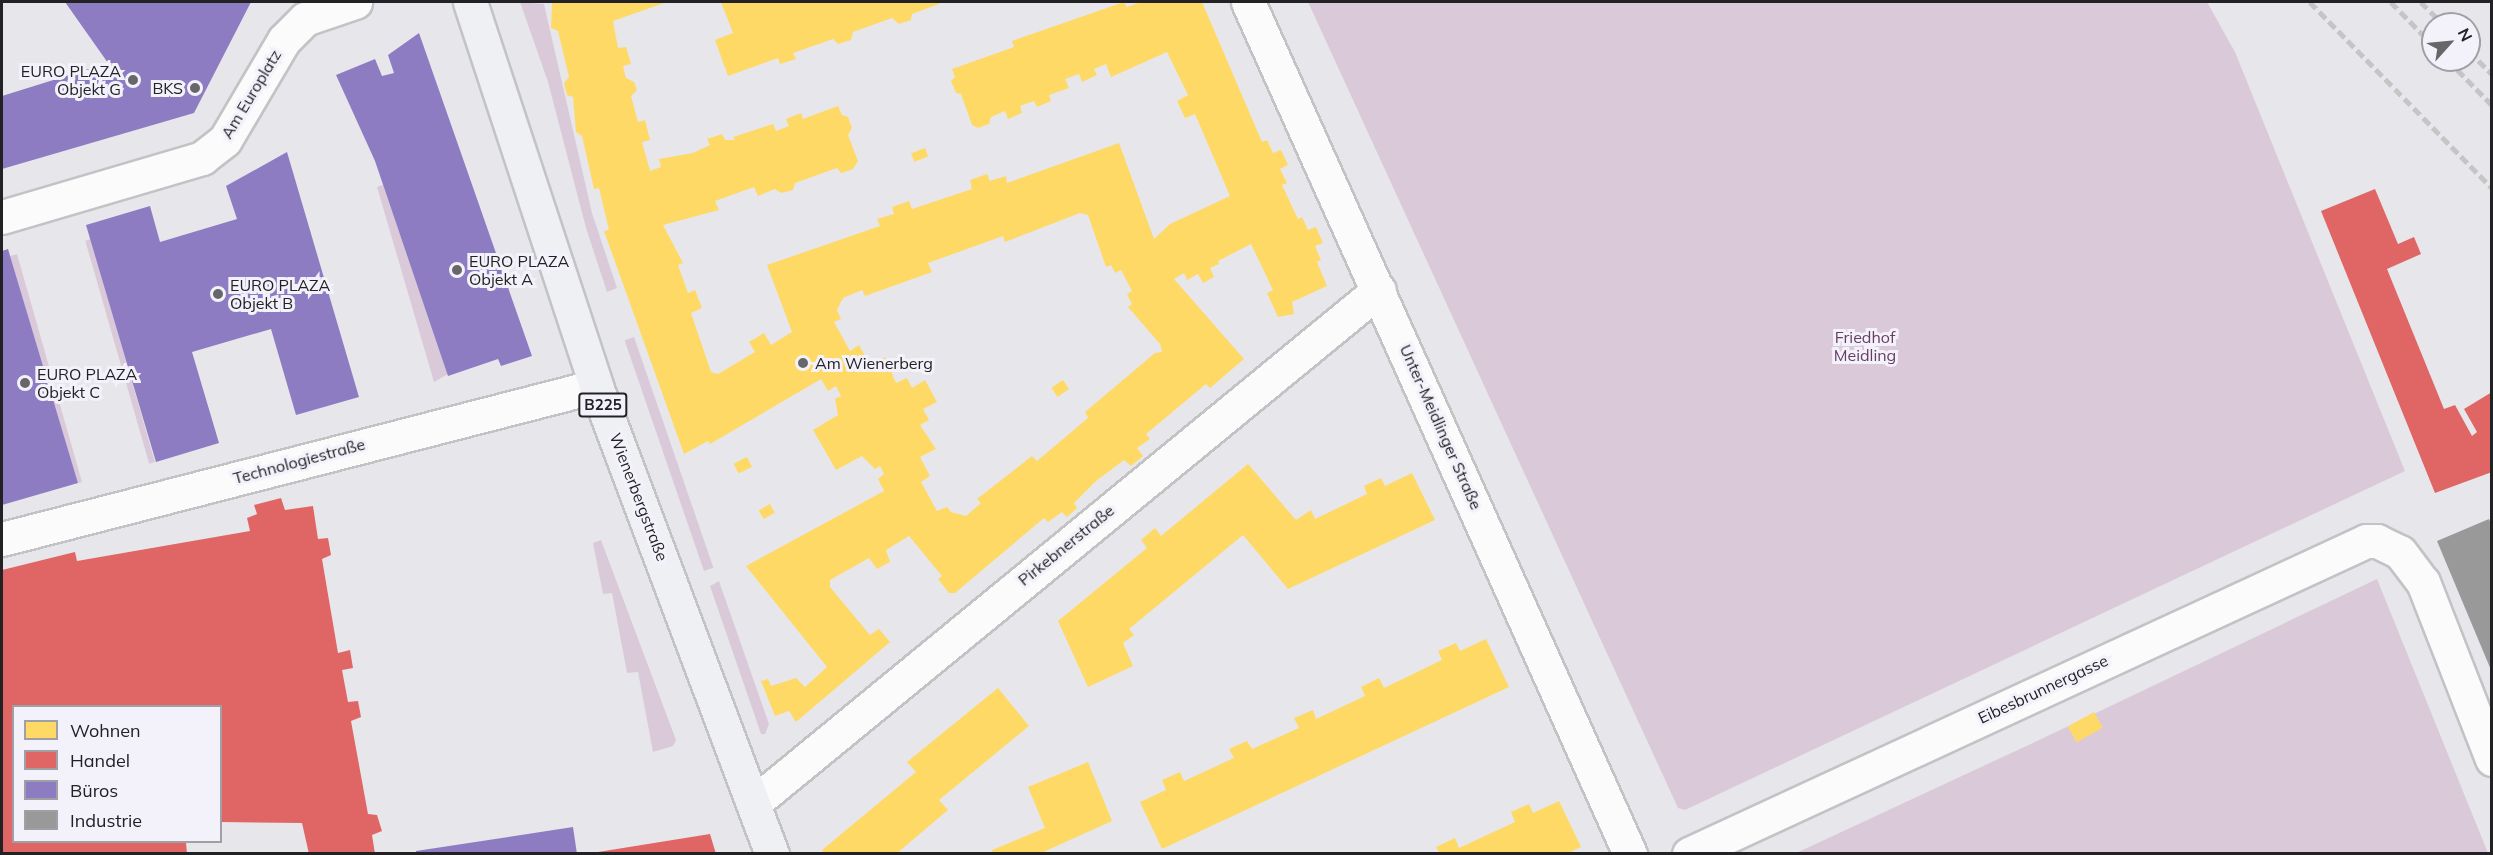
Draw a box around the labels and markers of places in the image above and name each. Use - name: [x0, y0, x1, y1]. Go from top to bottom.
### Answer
- place label: EURO PLAZA Objekt G: [21, 61, 121, 99]
- marker: EURO PLAZA Objekt G: [126, 73, 140, 87]
- place label: BKS: [152, 78, 183, 98]
- marker: BKS: [188, 81, 202, 95]
- place label: EURO PLAZA Objekt A: [469, 251, 569, 289]
- marker: EURO PLAZA Objekt A: [450, 263, 464, 277]
- place label: EURO PLAZA Objekt B: [230, 275, 330, 313]
- marker: EURO PLAZA Objekt B: [211, 287, 225, 301]
- place label: Am Wienerberg: [815, 353, 933, 373]
- marker: Am Wienerberg: [796, 356, 810, 370]
- place label: EURO PLAZA Objekt C: [37, 364, 137, 402]
- marker: EURO PLAZA Objekt C: [18, 376, 32, 390]

